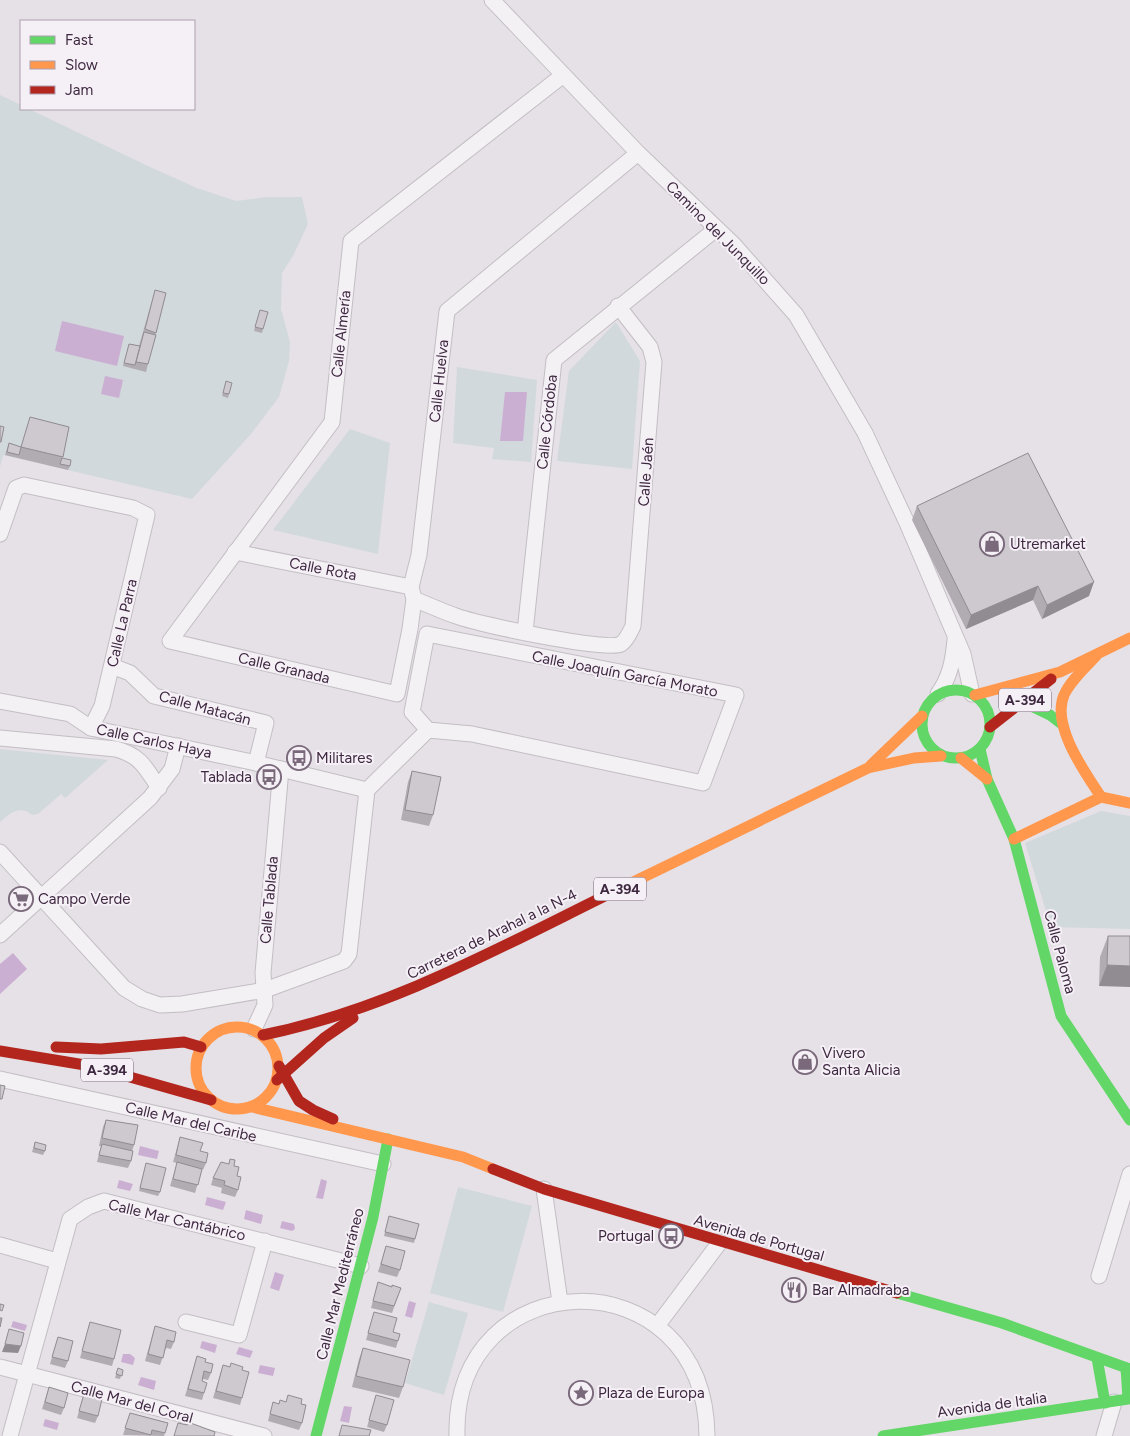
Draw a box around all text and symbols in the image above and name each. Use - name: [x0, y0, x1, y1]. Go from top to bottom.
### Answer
- legend: [20, 20, 195, 110]
- text: Fast: [65, 31, 94, 49]
- text: Slow: [65, 56, 98, 74]
- text: Jam: [65, 81, 93, 99]
- street label: Camino del Junquillo: [662, 177, 774, 289]
- street label: Calle Almería: [327, 290, 355, 378]
- street label: Calle Huelva: [426, 339, 452, 423]
- street label: Calle Córdoba: [533, 374, 561, 470]
- street label: Calle Jaén: [635, 437, 657, 507]
- shop icon: Utremarket: [979, 531, 1005, 557]
- place label: Utremarket: [1010, 535, 1086, 553]
- street label: Calle Rota: [288, 554, 358, 584]
- street label: Calle La Parra: [103, 577, 141, 669]
- street label: Calle Joaquín García Morato: [530, 647, 720, 701]
- street label: Calle Granada: [236, 649, 332, 687]
- street label: Calle Matacán: [157, 687, 253, 729]
- road number: A-394: [999, 688, 1051, 712]
- street label: Calle Carlos Haya: [95, 720, 213, 762]
- bus stop icon: Militares: [286, 745, 312, 771]
- place label: Militares: [316, 749, 372, 767]
- bus stop icon: Tablada: [256, 764, 282, 790]
- place label: Tablada: [201, 768, 252, 786]
- street label: Calle Tablada: [256, 855, 282, 945]
- road number: A-394: [594, 878, 646, 901]
- street label: Carretera de Arahal a la N-4: [404, 885, 580, 983]
- supermarket icon: Campo Verde: [8, 886, 34, 912]
- place label: Campo Verde: [38, 890, 131, 908]
- street label: Calle Paloma: [1040, 908, 1080, 996]
- place label: Vivero Santa Alicia: [822, 1044, 900, 1079]
- shop icon: Vivero Santa Alicia: [792, 1049, 818, 1075]
- road number: A-394: [81, 1058, 133, 1082]
- street label: Calle Mar del Caribe: [124, 1098, 258, 1146]
- street label: Calle Mar Cantábrico: [107, 1195, 248, 1245]
- street label: Calle Mar Mediterráneo: [312, 1206, 368, 1362]
- street label: Avenida de Portugal: [692, 1211, 826, 1265]
- bus stop icon: Portugal: [658, 1223, 684, 1249]
- place label: Portugal: [598, 1227, 654, 1245]
- restaurant icon: Bar Almadraba: [781, 1277, 807, 1303]
- place label: Bar Almadraba: [812, 1281, 909, 1299]
- street label: Calle Mar del Coral: [69, 1377, 195, 1427]
- place icon: Plaza de Europa: [568, 1380, 594, 1406]
- place label: Plaza de Europa: [598, 1384, 705, 1402]
- street label: Avenida de Italia: [936, 1388, 1048, 1422]

